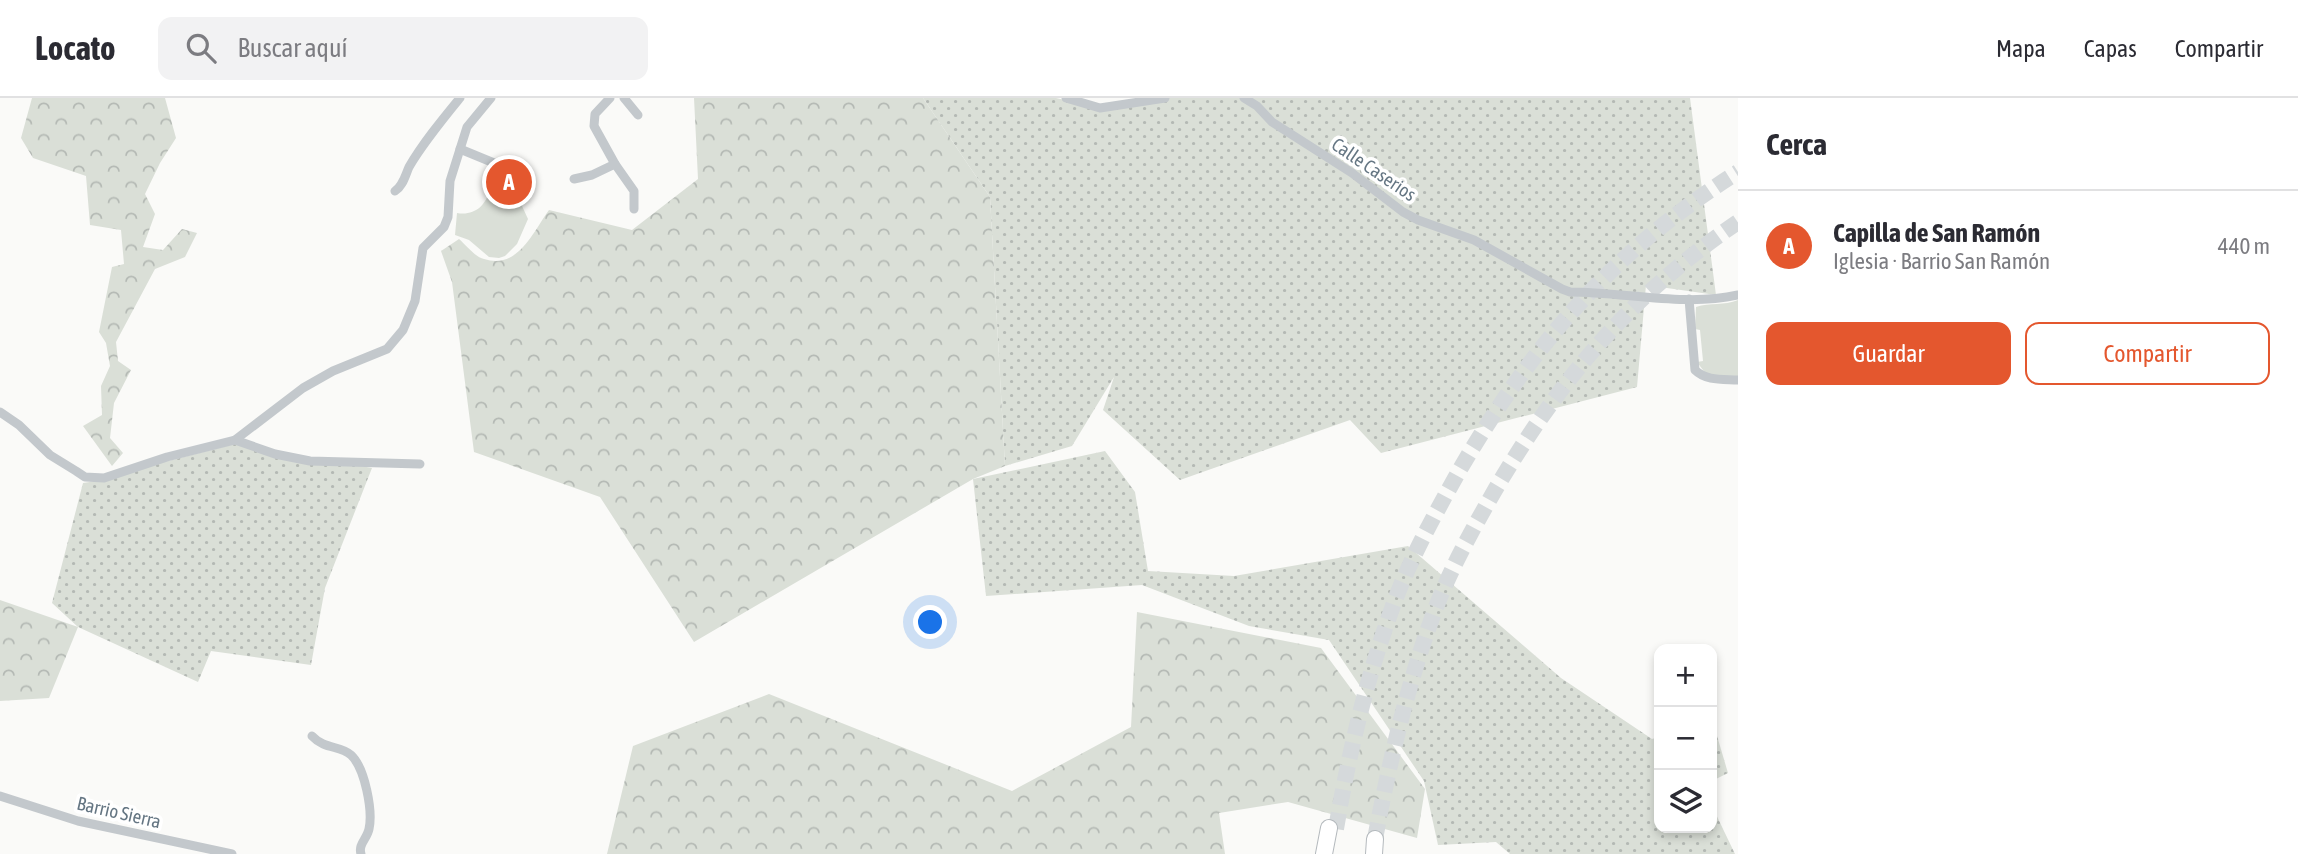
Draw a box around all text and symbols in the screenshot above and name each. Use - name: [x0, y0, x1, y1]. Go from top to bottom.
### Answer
- search box: [158, 17, 648, 80]
- text: Locato: [35, 29, 116, 67]
- icon: search: [182, 29, 220, 67]
- text: Buscar aquí: [238, 33, 348, 63]
- text: Mapa: [1996, 35, 2046, 62]
- text: Capas: [2084, 35, 2137, 62]
- text: Compartir: [2175, 35, 2263, 62]
- text: Cerca: [1766, 127, 1827, 161]
- street label: Calle Caserios: [1328, 133, 1421, 205]
- pin: A: [486, 156, 532, 208]
- text: Capilla de San Ramón: [1833, 218, 2040, 248]
- text: A: [1783, 233, 1795, 259]
- text: 440 m: [2218, 233, 2270, 259]
- text: Iglesia · Barrio San Ramón: [1833, 248, 2050, 274]
- button: Guardar: [1766, 322, 2011, 385]
- button: Compartir: [2025, 322, 2270, 385]
- your location: [913, 605, 947, 639]
- map controls: [1654, 644, 1717, 833]
- button: +: [1654, 644, 1717, 707]
- button: −: [1654, 707, 1717, 770]
- button: layers: [1654, 770, 1717, 833]
- street label: Barrio Sierra: [75, 792, 163, 832]

